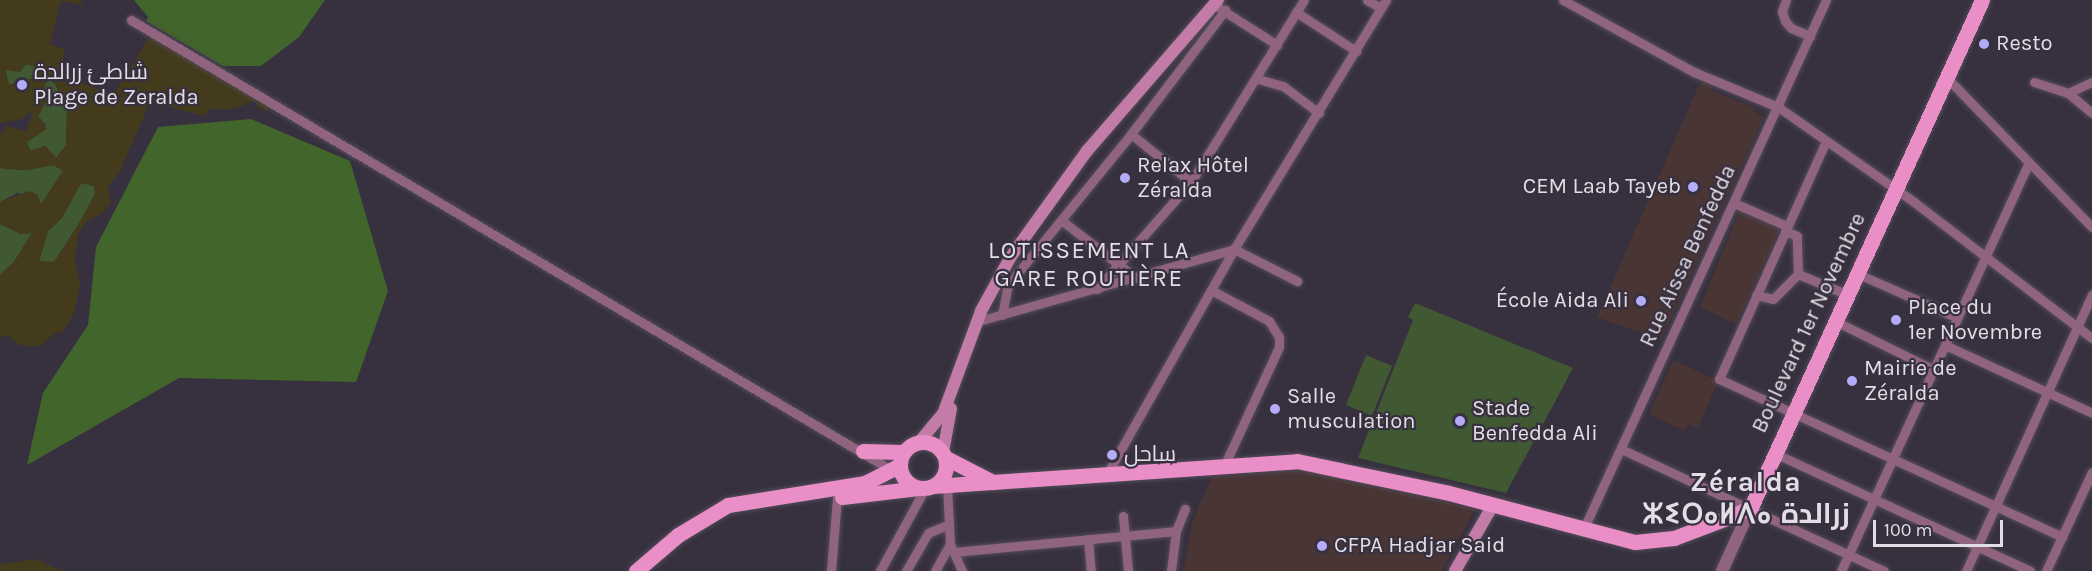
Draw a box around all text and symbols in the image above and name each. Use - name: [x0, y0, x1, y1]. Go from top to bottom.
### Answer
- place label: Resto: [1996, 31, 2053, 57]
- marker: Resto: [1977, 37, 1991, 51]
- place label: شاطئ زرالدة Plage de Zeralda: [34, 59, 199, 110]
- marker: شاطئ زرالدة Plage de Zeralda: [15, 78, 29, 92]
- place label: Relax Hôtel Zéralda: [1137, 152, 1249, 204]
- street label: Rue Aissa Benfedda: [1634, 161, 1742, 351]
- marker: Relax Hôtel Zéralda: [1118, 171, 1132, 185]
- place label: CEM Laab Tayeb: [1523, 174, 1681, 200]
- marker: CEM Laab Tayeb: [1686, 180, 1700, 194]
- street label: Boulevard 1er Novembre: [1746, 209, 1872, 437]
- district label: LOTISSEMENT LA GARE ROUTIÈRE: [988, 237, 1190, 293]
- place label: École Aida Ali: [1496, 288, 1629, 314]
- marker: École Aida Ali: [1634, 294, 1648, 308]
- place label: Place du 1er Novembre: [1908, 294, 2042, 346]
- marker: Place du 1er Novembre: [1889, 313, 1903, 327]
- place label: Mairie de Zéralda: [1864, 355, 1957, 406]
- marker: Mairie de Zéralda: [1845, 374, 1859, 388]
- place label: Salle musculation: [1287, 383, 1416, 434]
- place label: Stade Benfedda Ali: [1472, 395, 1598, 446]
- marker: Salle musculation: [1268, 402, 1282, 416]
- marker: Stade Benfedda Ali: [1453, 414, 1467, 428]
- place label: ساحل: [1124, 442, 1176, 468]
- marker: ساحل: [1105, 448, 1119, 462]
- district label: Zéralda ⵣⵉⵔⴰⵍⴷⴰ زرالدة: [1648, 465, 1844, 531]
- scale bar: [1876, 508, 2006, 546]
- text: 100 m: [1884, 519, 1932, 541]
- place label: CFPA Hadjar Said: [1334, 533, 1505, 559]
- marker: CFPA Hadjar Said: [1315, 539, 1329, 553]

